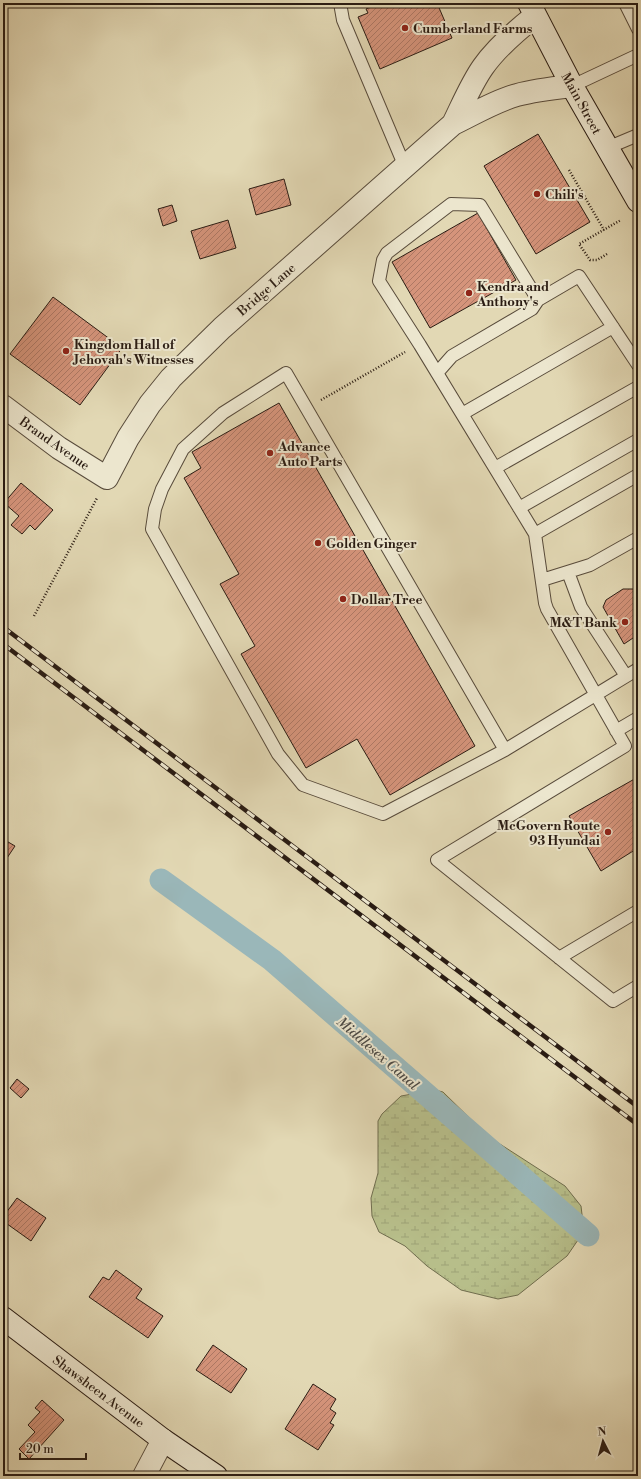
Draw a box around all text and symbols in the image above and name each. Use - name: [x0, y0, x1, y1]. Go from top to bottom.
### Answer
- place label: Cumberland Farms: [413, 21, 533, 37]
- marker: Cumberland Farms: [400, 23, 410, 33]
- street label: Main Street: [558, 70, 605, 137]
- place label: Chili's: [545, 187, 584, 203]
- marker: Chili's: [532, 189, 542, 199]
- street label: Bridge Lane: [233, 260, 299, 320]
- place label: Kendra and Anthony's: [476, 279, 549, 310]
- marker: Kendra and Anthony's: [464, 288, 474, 298]
- place label: Kingdom Hall of Jehovah's Witnesses: [72, 337, 194, 368]
- marker: Kingdom Hall of Jehovah's Witnesses: [61, 346, 71, 356]
- street label: Brand Avenue: [15, 413, 93, 474]
- place label: Advance Auto Parts: [277, 439, 343, 470]
- marker: Advance Auto Parts: [265, 448, 275, 458]
- place label: Golden Ginger: [326, 536, 417, 552]
- marker: Golden Ginger: [313, 538, 323, 548]
- place label: Dollar Tree: [351, 592, 423, 608]
- marker: Dollar Tree: [338, 594, 348, 604]
- place label: M&T Bank: [550, 615, 618, 631]
- marker: M&T Bank: [620, 617, 630, 627]
- place label: McGovern Route 93 Hyundai: [497, 818, 600, 849]
- marker: McGovern Route 93 Hyundai: [603, 827, 613, 837]
- water label: Middlesex Canal: [332, 1013, 423, 1095]
- street label: Shawsheen Avenue: [49, 1352, 148, 1432]
- north arrow: [583, 1421, 623, 1461]
- text: N: [597, 1425, 607, 1439]
- scale bar: [20, 1435, 86, 1461]
- text: 20 m: [26, 1442, 54, 1457]

